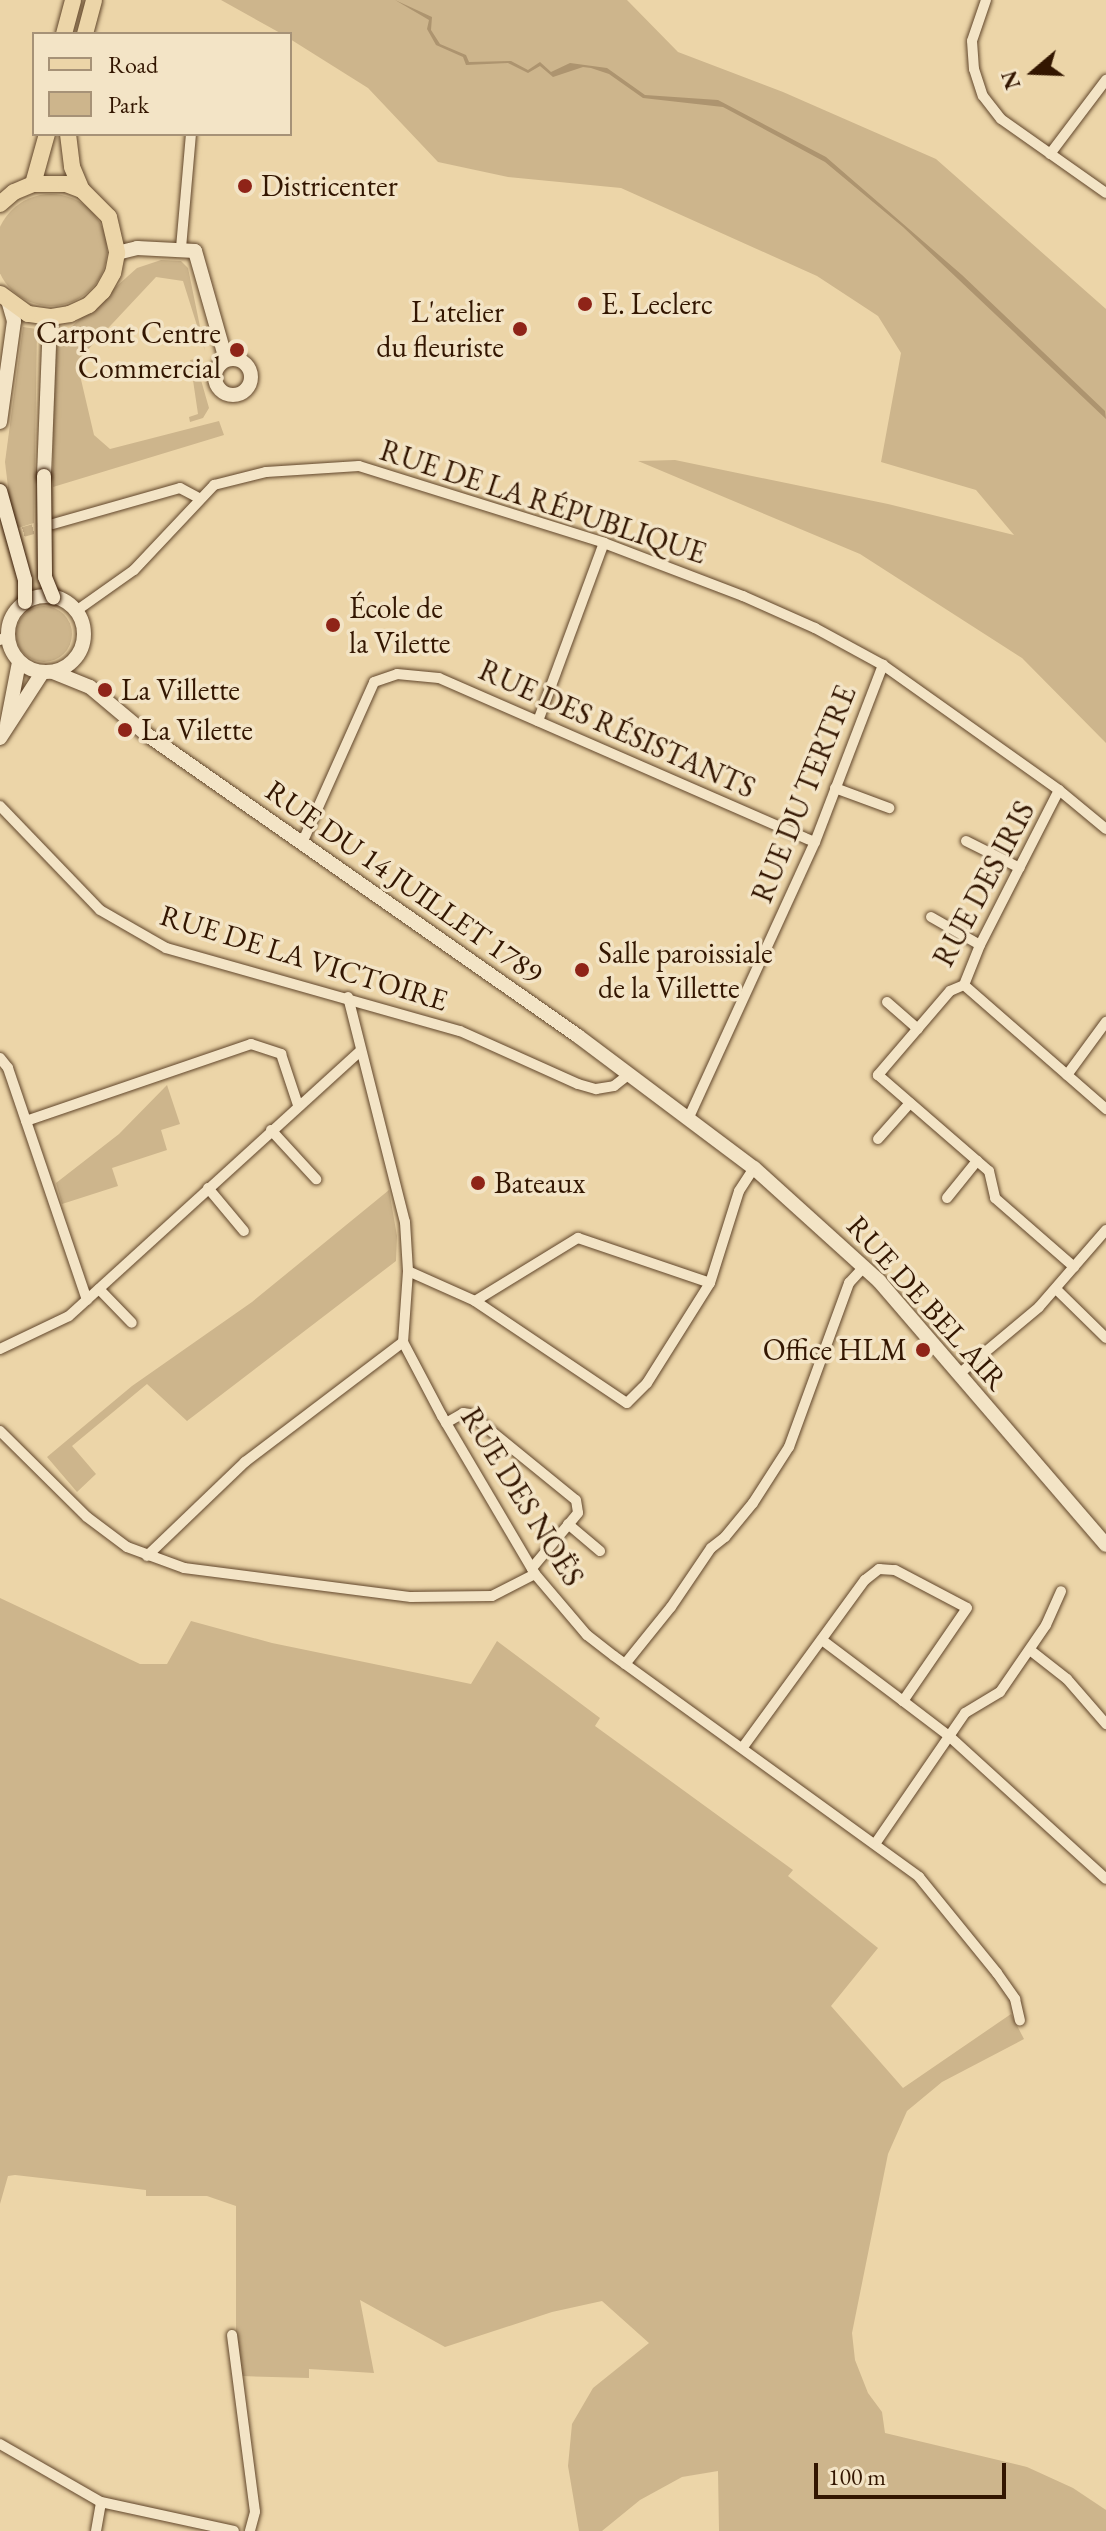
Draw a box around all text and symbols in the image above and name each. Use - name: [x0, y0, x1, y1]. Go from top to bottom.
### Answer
- legend: [32, 32, 292, 136]
- north arrow: [994, 32, 1074, 112]
- text: Road: [108, 49, 158, 80]
- text: N: [994, 67, 1027, 93]
- text: Park: [108, 89, 149, 120]
- place label: Districenter: [261, 168, 398, 204]
- marker: Districenter: [236, 177, 254, 195]
- place label: E. Leclerc: [601, 286, 713, 322]
- place label: L'atelier du fleuriste: [376, 294, 504, 364]
- marker: E. Leclerc: [576, 295, 594, 313]
- place label: Carpont Centre Commercial: [36, 315, 221, 386]
- marker: L'atelier du fleuriste: [511, 320, 529, 338]
- marker: Carpont Centre Commercial: [228, 341, 246, 359]
- street label: RUE DE LA RÉPUBLIQUE: [375, 432, 711, 572]
- place label: École de la Vilette: [349, 590, 451, 660]
- marker: École de la Vilette: [324, 616, 342, 634]
- street label: RUE DES RÉSISTANTS: [473, 652, 761, 806]
- place label: La Villette: [121, 672, 240, 708]
- street label: RUE DU TERTRE: [744, 680, 864, 908]
- marker: La Villette: [96, 681, 114, 699]
- place label: La Vilette: [141, 712, 253, 748]
- marker: La Vilette: [116, 721, 134, 739]
- street label: RUE DU 14 JUILLET 1789: [258, 773, 550, 991]
- street label: RUE DES IRIS: [925, 795, 1043, 973]
- street label: RUE DE LA VICTOIRE: [156, 897, 452, 1019]
- place label: Salle paroissiale de la Villette: [598, 935, 773, 1006]
- marker: Salle paroissiale de la Villette: [573, 961, 591, 979]
- place label: Bateaux: [494, 1165, 585, 1201]
- marker: Bateaux: [469, 1174, 487, 1192]
- street label: RUE DE BEL AIR: [839, 1208, 1015, 1398]
- place label: Office HLM: [763, 1332, 907, 1368]
- marker: Office HLM: [914, 1341, 932, 1359]
- street label: RUE DES NOËS: [453, 1401, 591, 1593]
- scale bar: [818, 2447, 1010, 2497]
- text: 100 m: [828, 2461, 886, 2492]

